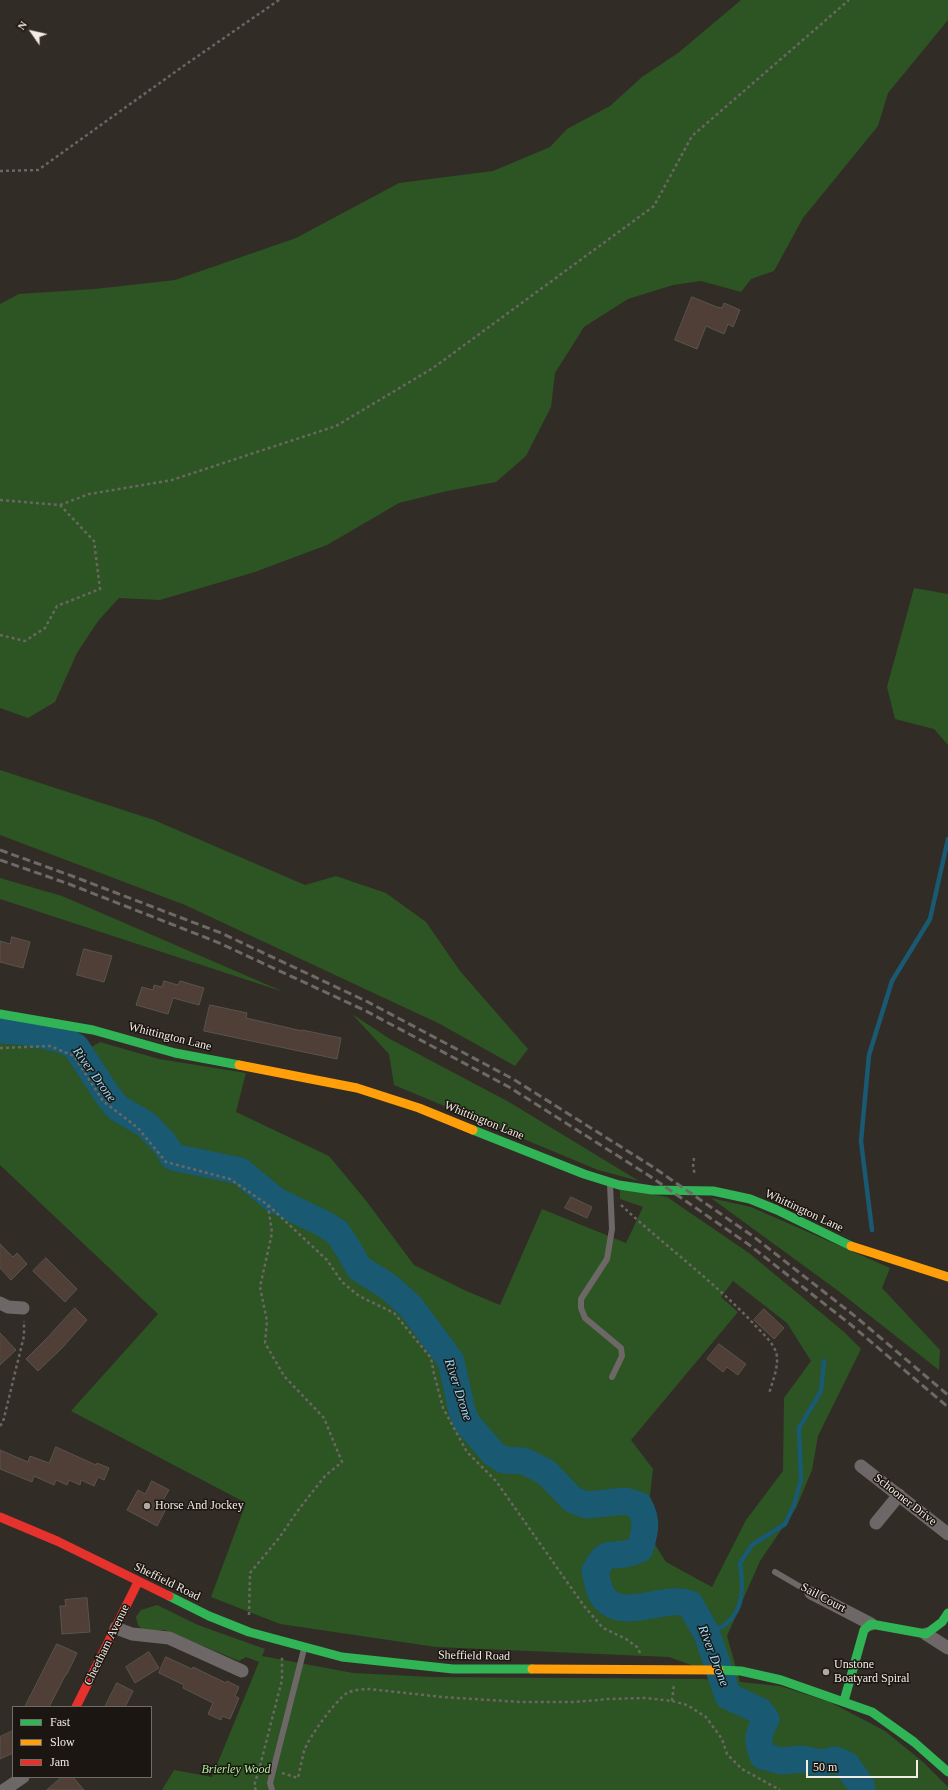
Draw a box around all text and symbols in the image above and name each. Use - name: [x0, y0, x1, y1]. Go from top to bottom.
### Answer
- north arrow: [12, 12, 52, 52]
- text: N: [15, 19, 29, 32]
- street label: Whittington Lane: [127, 1020, 213, 1054]
- water label: River Drone: [69, 1044, 119, 1106]
- street label: Whittington Lane: [442, 1098, 526, 1144]
- street label: Whittington Lane: [762, 1187, 846, 1235]
- water label: River Drone: [441, 1357, 475, 1423]
- street label: Schooner Drive: [871, 1471, 939, 1529]
- place label: Horse And Jockey: [155, 1499, 244, 1513]
- marker: Horse And Jockey: [142, 1501, 152, 1511]
- street label: Sheffield Road: [131, 1560, 203, 1604]
- street label: Sail Court: [798, 1580, 848, 1616]
- street label: Cheetham Avenue: [81, 1602, 133, 1688]
- water label: River Drone: [694, 1623, 732, 1689]
- street label: Sheffield Road: [438, 1648, 510, 1664]
- place label: Unstone Boatyard Spiral: [834, 1658, 910, 1686]
- marker: Unstone Boatyard Spiral: [821, 1667, 831, 1677]
- legend: [12, 1706, 152, 1778]
- text: Fast: [50, 1715, 70, 1729]
- text: Slow: [50, 1735, 75, 1749]
- scale bar: [808, 1752, 920, 1778]
- text: Jam: [50, 1755, 69, 1769]
- text: 50 m: [813, 1760, 837, 1774]
- park label: Brierley Wood: [201, 1763, 271, 1777]

